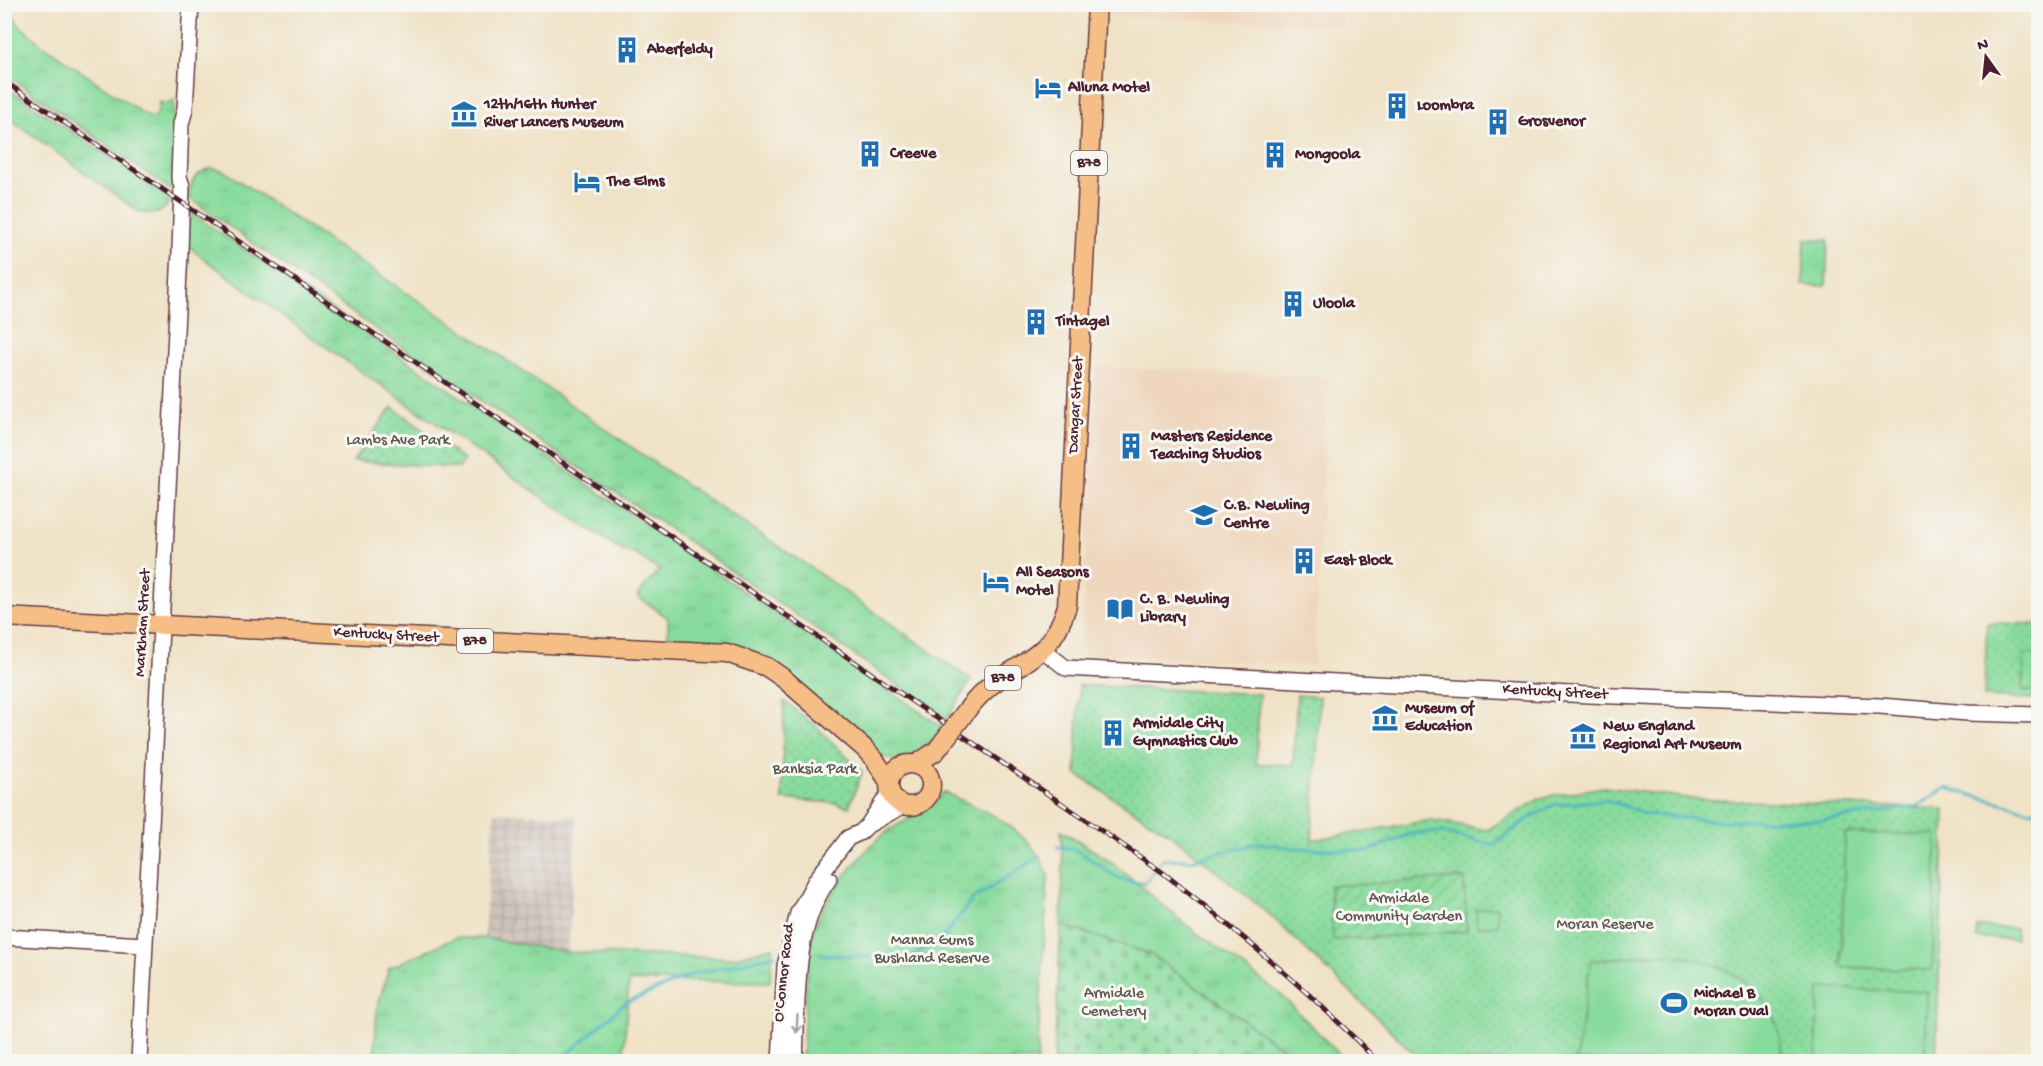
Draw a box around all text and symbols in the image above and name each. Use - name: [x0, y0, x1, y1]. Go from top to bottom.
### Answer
- north arrow: [1956, 27, 2016, 87]
- building icon: Aberfeldy: [612, 35, 642, 65]
- text: N: [1976, 35, 1991, 56]
- place label: Aberfeldy: [646, 40, 713, 60]
- hotel icon: Alluna Motel: [1033, 73, 1063, 103]
- place label: Alluna Motel: [1067, 79, 1150, 98]
- building icon: Loombra: [1382, 91, 1412, 121]
- place label: 12th/16th Hunter River Lancers Museum: [483, 96, 624, 133]
- place label: Loombra: [1417, 97, 1475, 116]
- museum icon: 12th/16th Hunter River Lancers Museum: [449, 99, 479, 129]
- building icon: Grosvenor: [1483, 107, 1513, 137]
- place label: Grosvenor: [1518, 113, 1587, 132]
- building icon: Creeve: [855, 139, 885, 169]
- building icon: Mongoola: [1260, 140, 1290, 170]
- place label: Creeve: [889, 145, 937, 164]
- place label: Mongoola: [1295, 146, 1361, 165]
- road number: B78: [1071, 151, 1107, 175]
- hotel icon: The Elms: [572, 167, 602, 197]
- place label: The Elms: [605, 173, 666, 192]
- building icon: Uloola: [1278, 289, 1308, 319]
- place label: Uloola: [1313, 295, 1356, 314]
- building icon: Tintagel: [1021, 307, 1051, 337]
- place label: Tintagel: [1054, 313, 1110, 332]
- street label: Dangar Street: [1065, 355, 1089, 455]
- place label: Masters Residence Teaching Studios: [1149, 428, 1273, 465]
- building icon: Masters Residence Teaching Studios: [1116, 431, 1146, 461]
- park label: Lambs Ave Park: [346, 432, 452, 451]
- place label: C.B. Newling Centre: [1223, 497, 1309, 534]
- school or university icon: C.B. Newling Centre: [1189, 500, 1219, 530]
- building icon: East Block: [1289, 546, 1319, 576]
- place label: East Block: [1324, 552, 1394, 571]
- place label: All Seasons Motel: [1015, 564, 1090, 601]
- street label: Markham Street: [132, 567, 156, 677]
- hotel icon: All Seasons Motel: [981, 567, 1011, 597]
- place label: C. B. Newling Library: [1139, 591, 1229, 628]
- library icon: C. B. Newling Library: [1105, 594, 1135, 624]
- street label: Kentucky Street: [333, 624, 441, 648]
- road number: B78: [457, 629, 493, 653]
- road number: B78: [985, 666, 1021, 690]
- street label: Kentucky Street: [1502, 681, 1610, 705]
- place label: Museum of Education: [1405, 699, 1476, 737]
- museum icon: Museum of Education: [1370, 703, 1400, 733]
- place label: Armidale City Gymnastics Club: [1132, 715, 1239, 752]
- building icon: Armidale City Gymnastics Club: [1098, 718, 1128, 748]
- place label: New England Regional Art Museum: [1602, 718, 1742, 755]
- museum icon: New England Regional Art Museum: [1568, 721, 1598, 751]
- park label: Banksia Park: [772, 761, 859, 780]
- park label: Armidale Community Garden: [1336, 890, 1463, 927]
- park label: Moran Reserve: [1556, 916, 1654, 935]
- street label: O'Connor Road: [770, 921, 800, 1023]
- park label: Manna Gums Bushland Reserve: [873, 932, 990, 969]
- park label: Armidale Cemetery: [1082, 985, 1147, 1022]
- place label: Michael B Moran Oval: [1694, 985, 1769, 1022]
- sports icon: Michael B Moran Oval: [1659, 988, 1689, 1018]
- one-way arrow: [791, 1013, 802, 1033]

